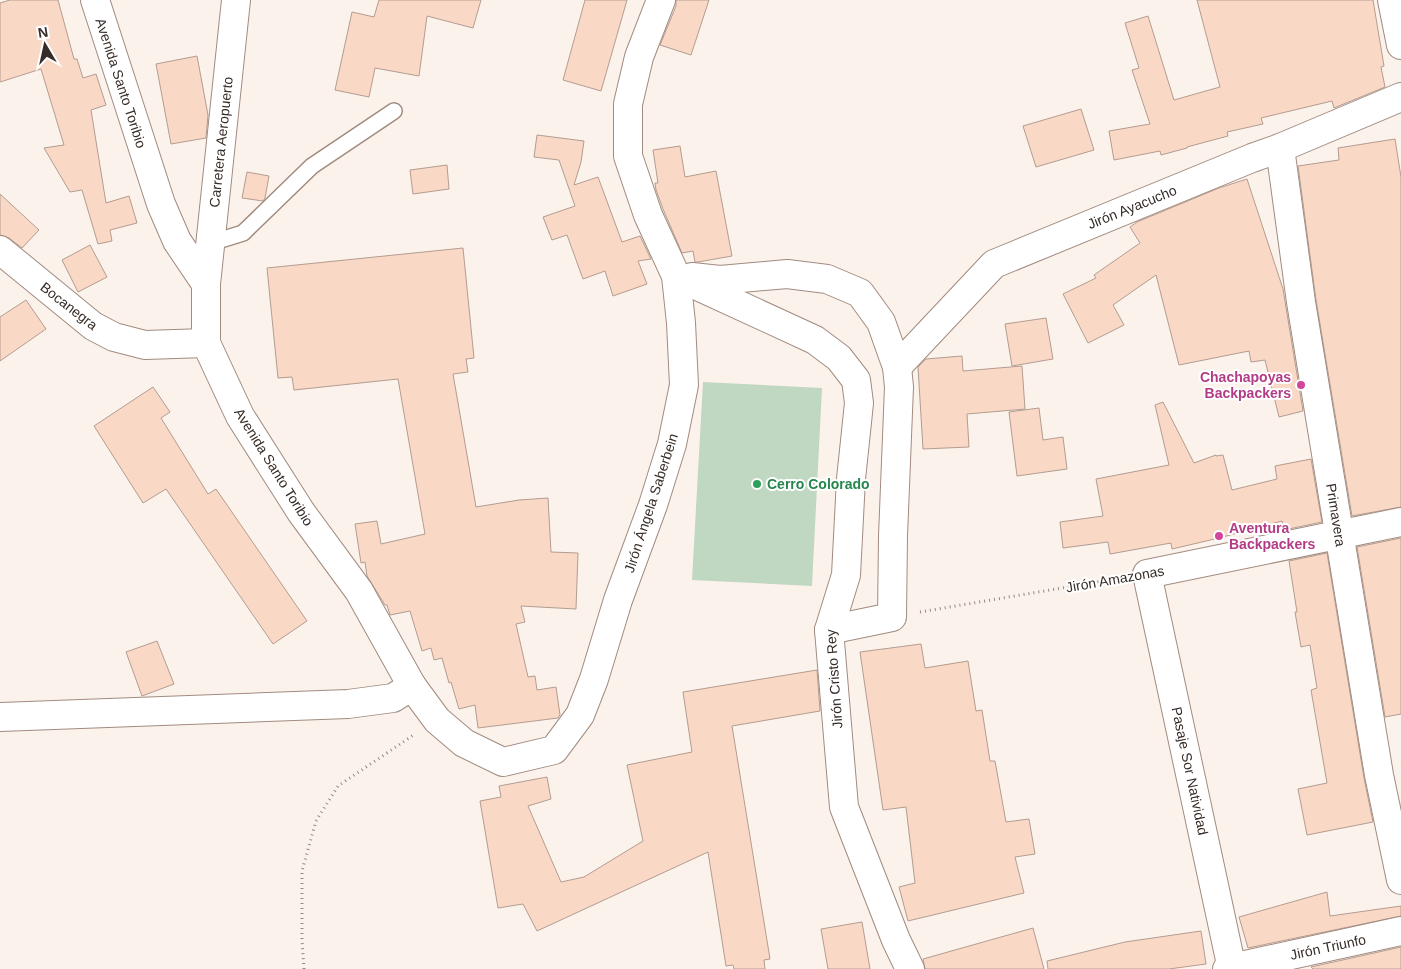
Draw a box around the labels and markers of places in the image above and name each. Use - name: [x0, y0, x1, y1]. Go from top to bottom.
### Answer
- place label: Chachapoyas Backpackers: [1200, 369, 1291, 401]
- marker: Chachapoyas Backpackers: [1295, 379, 1307, 391]
- place label: Cerro Colorado: [767, 476, 870, 492]
- marker: Cerro Colorado: [751, 478, 763, 490]
- place label: Aventura Backpackers: [1229, 520, 1316, 552]
- marker: Aventura Backpackers: [1213, 530, 1225, 542]

